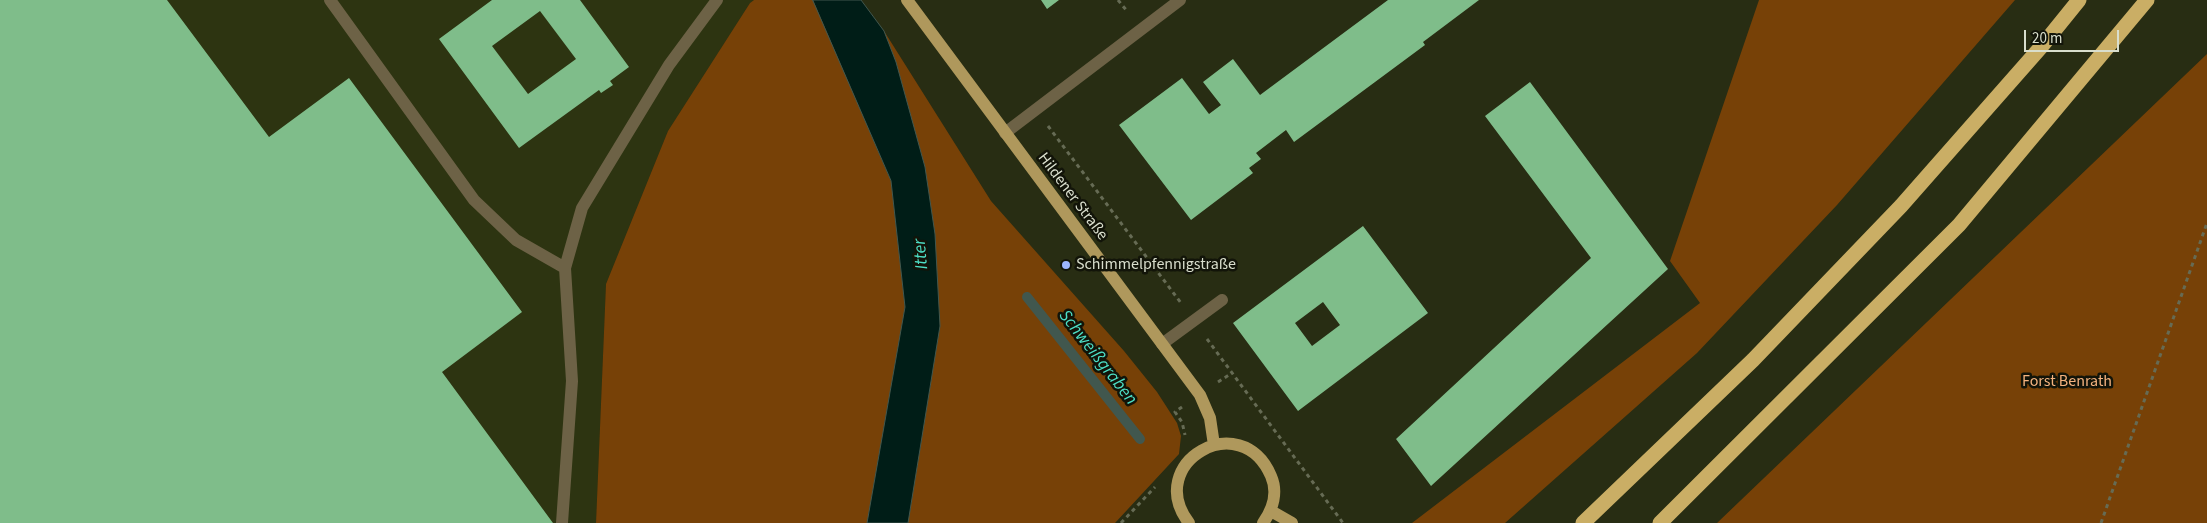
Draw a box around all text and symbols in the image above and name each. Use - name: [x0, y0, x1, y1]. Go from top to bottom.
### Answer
- scale bar: [2027, 20, 2122, 52]
- text: 20 m: [2032, 28, 2062, 49]
- street label: Hildener Straße: [1033, 149, 1111, 245]
- water label: Itter: [910, 238, 934, 270]
- place label: Schimmelpfennigstraße: [1076, 255, 1236, 275]
- marker: Schimmelpfennigstraße: [1060, 259, 1072, 271]
- water label: Schweißgraben: [1053, 306, 1141, 410]
- park label: Forst Benrath: [2022, 372, 2112, 392]

